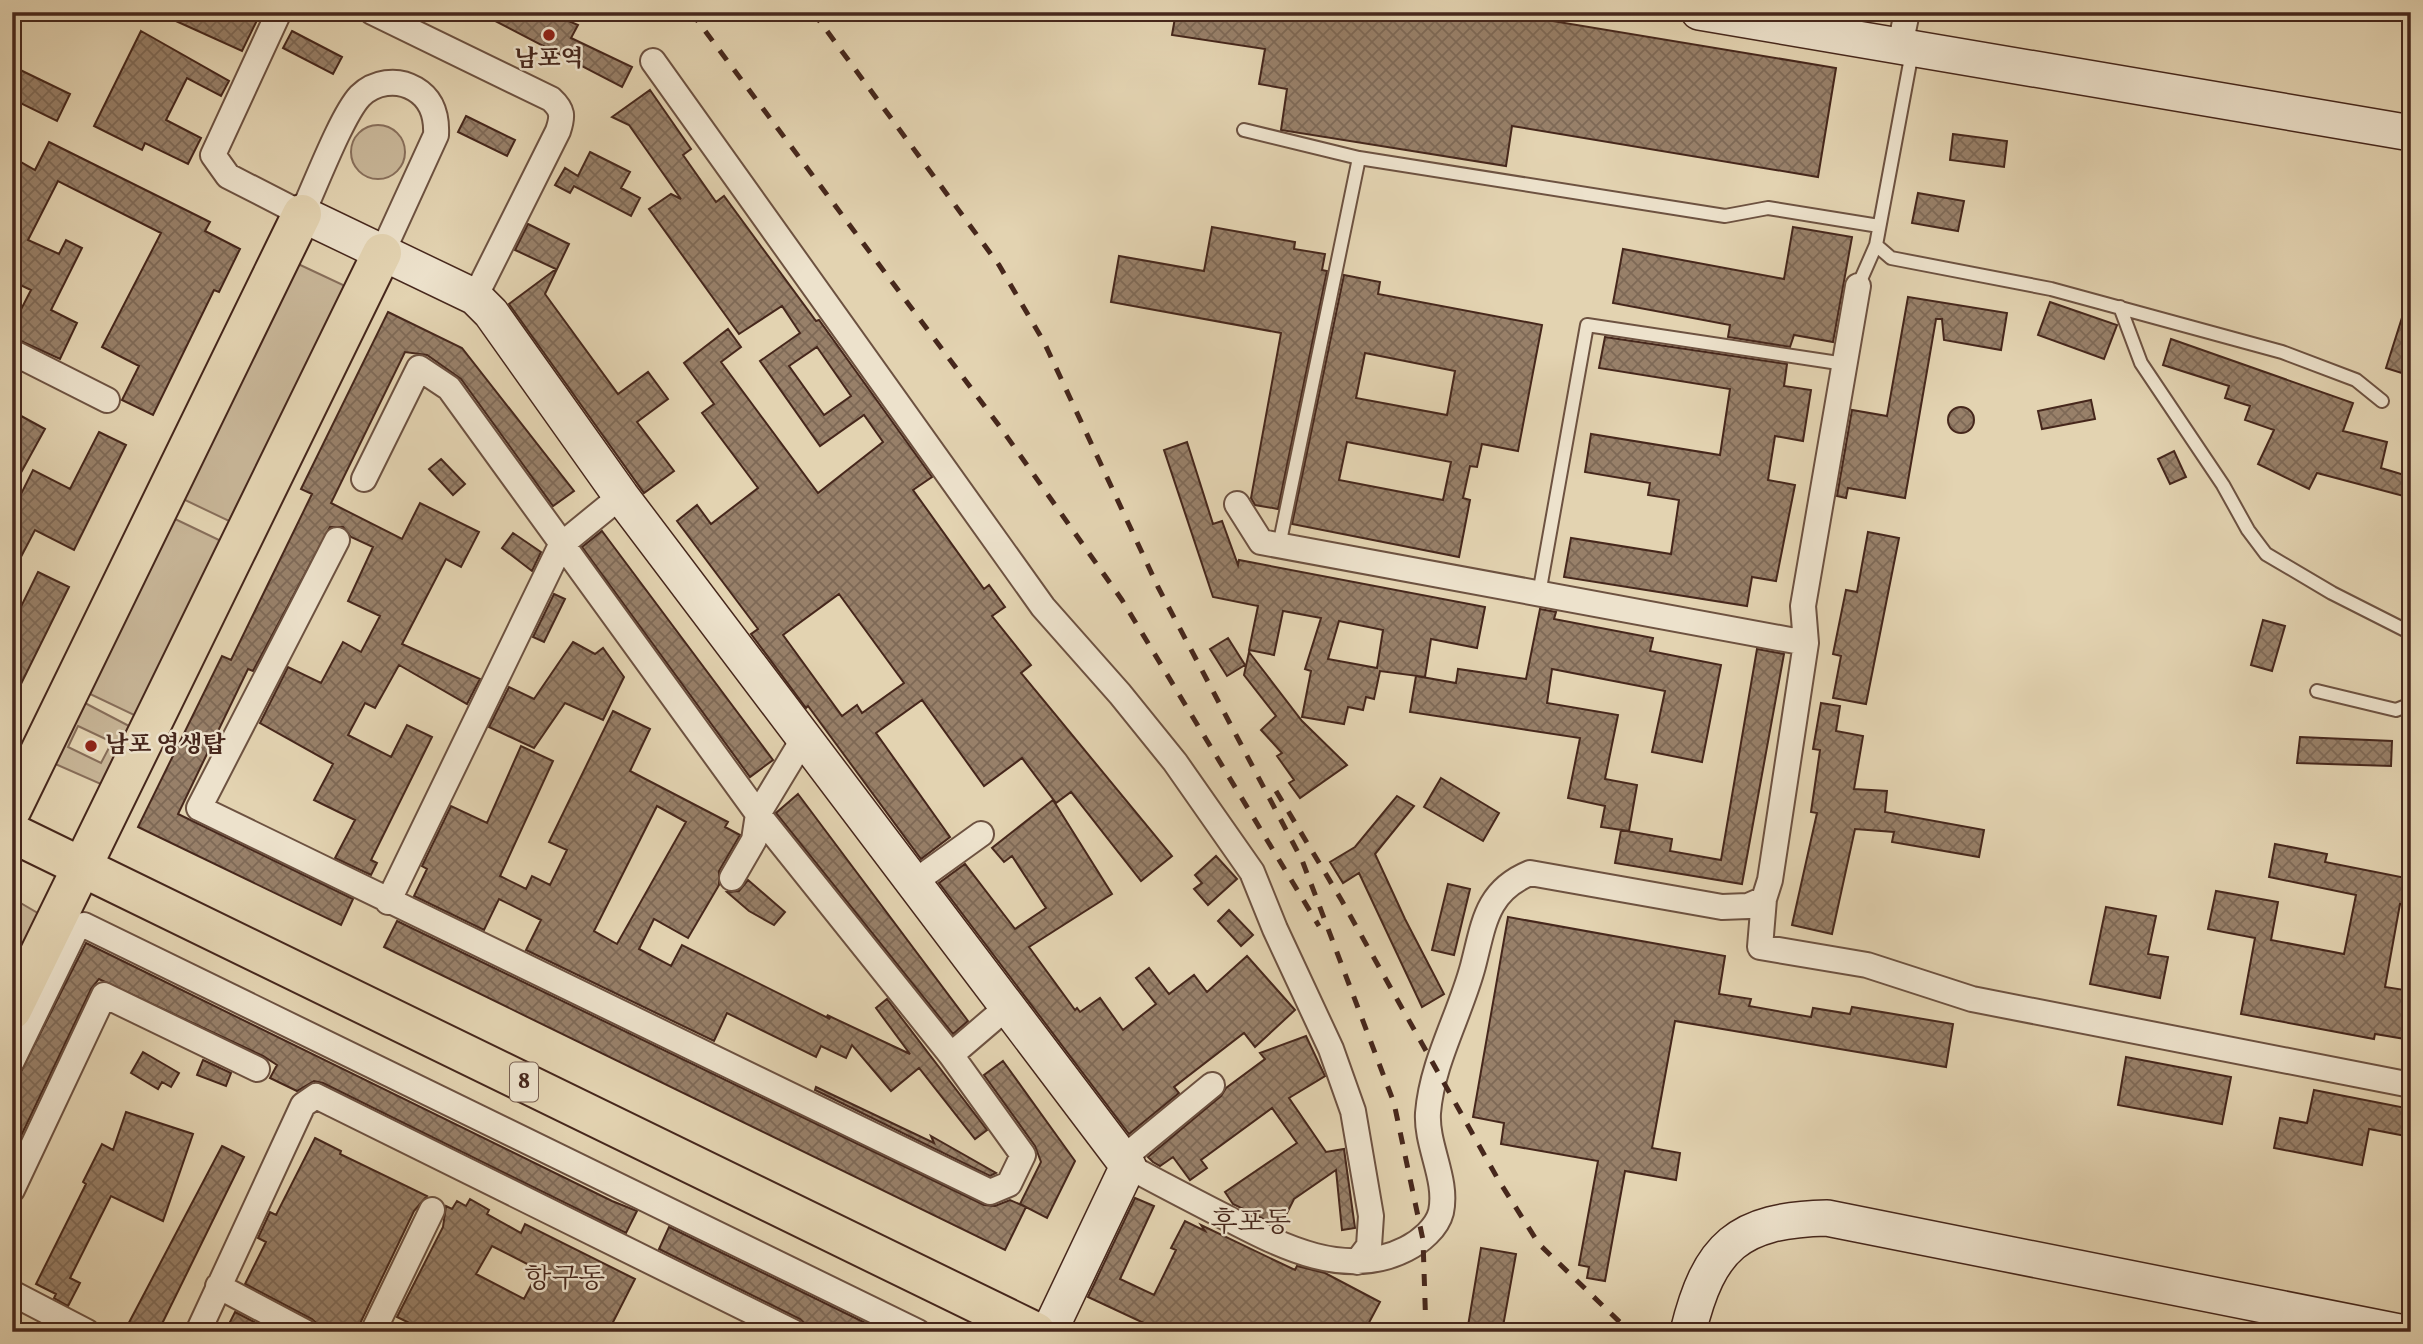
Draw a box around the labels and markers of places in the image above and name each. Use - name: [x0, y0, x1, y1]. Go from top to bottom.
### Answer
- marker: 남포역: [541, 27, 557, 43]
- place label: 남포역: [514, 43, 584, 77]
- place label: 남포 영생탑: [105, 729, 227, 763]
- marker: 남포 영생탑: [83, 738, 99, 754]

